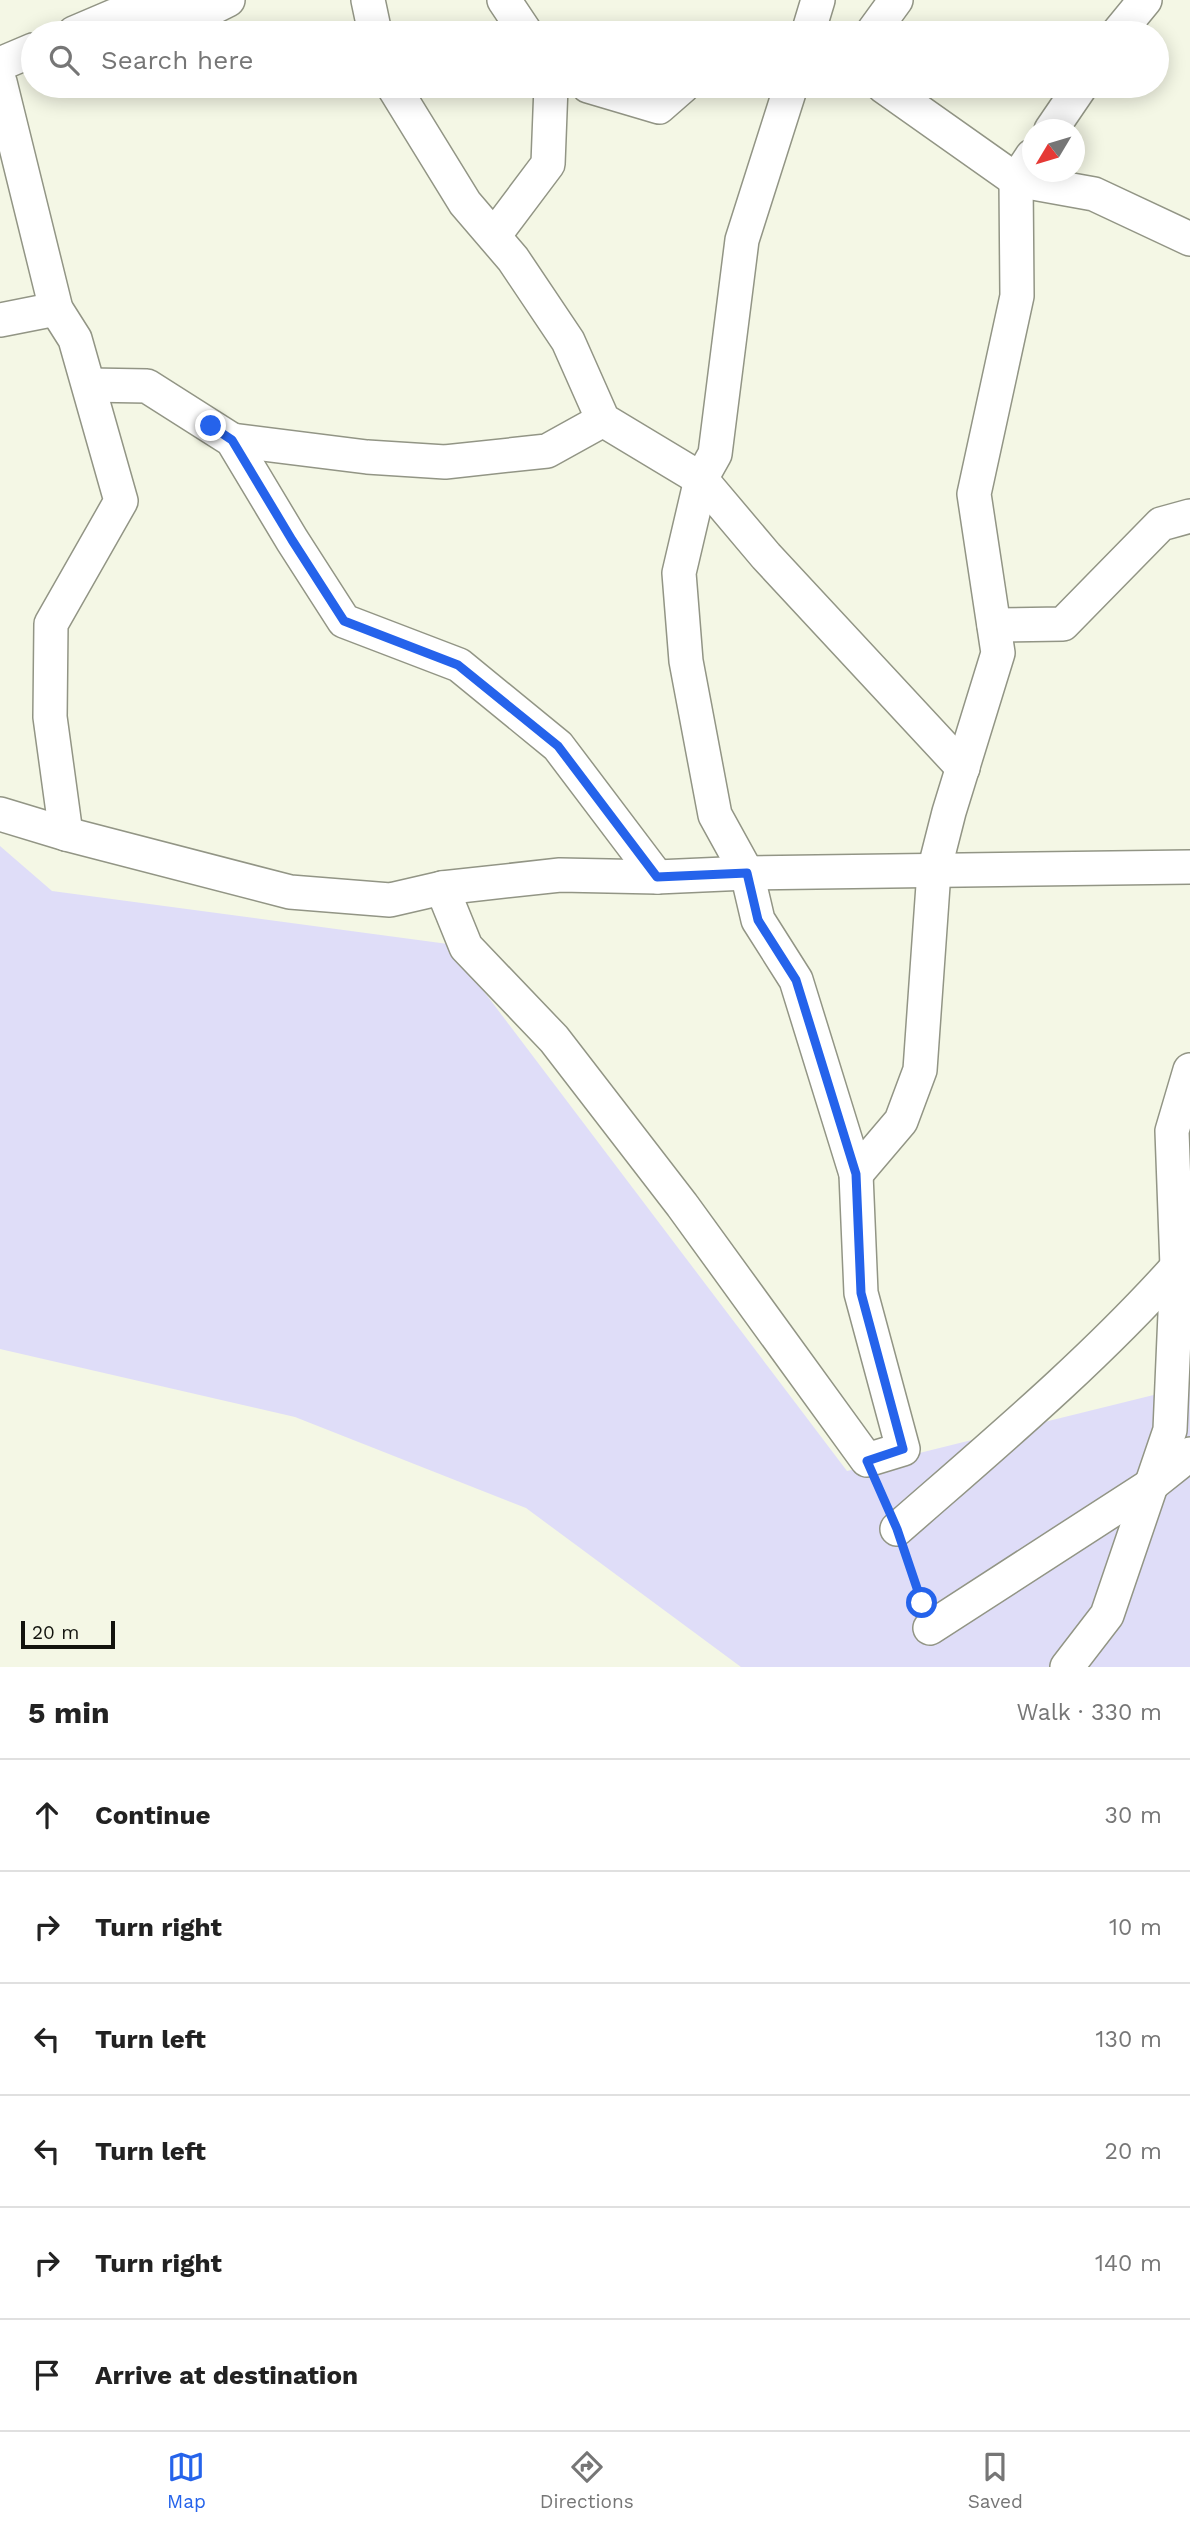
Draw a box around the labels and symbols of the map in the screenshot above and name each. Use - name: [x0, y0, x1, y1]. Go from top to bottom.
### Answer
- north arrow: [1022, 119, 1085, 182]
- route end: [195, 410, 226, 441]
- route start: [906, 1587, 937, 1618]
- scale bar: [21, 1618, 116, 1650]

